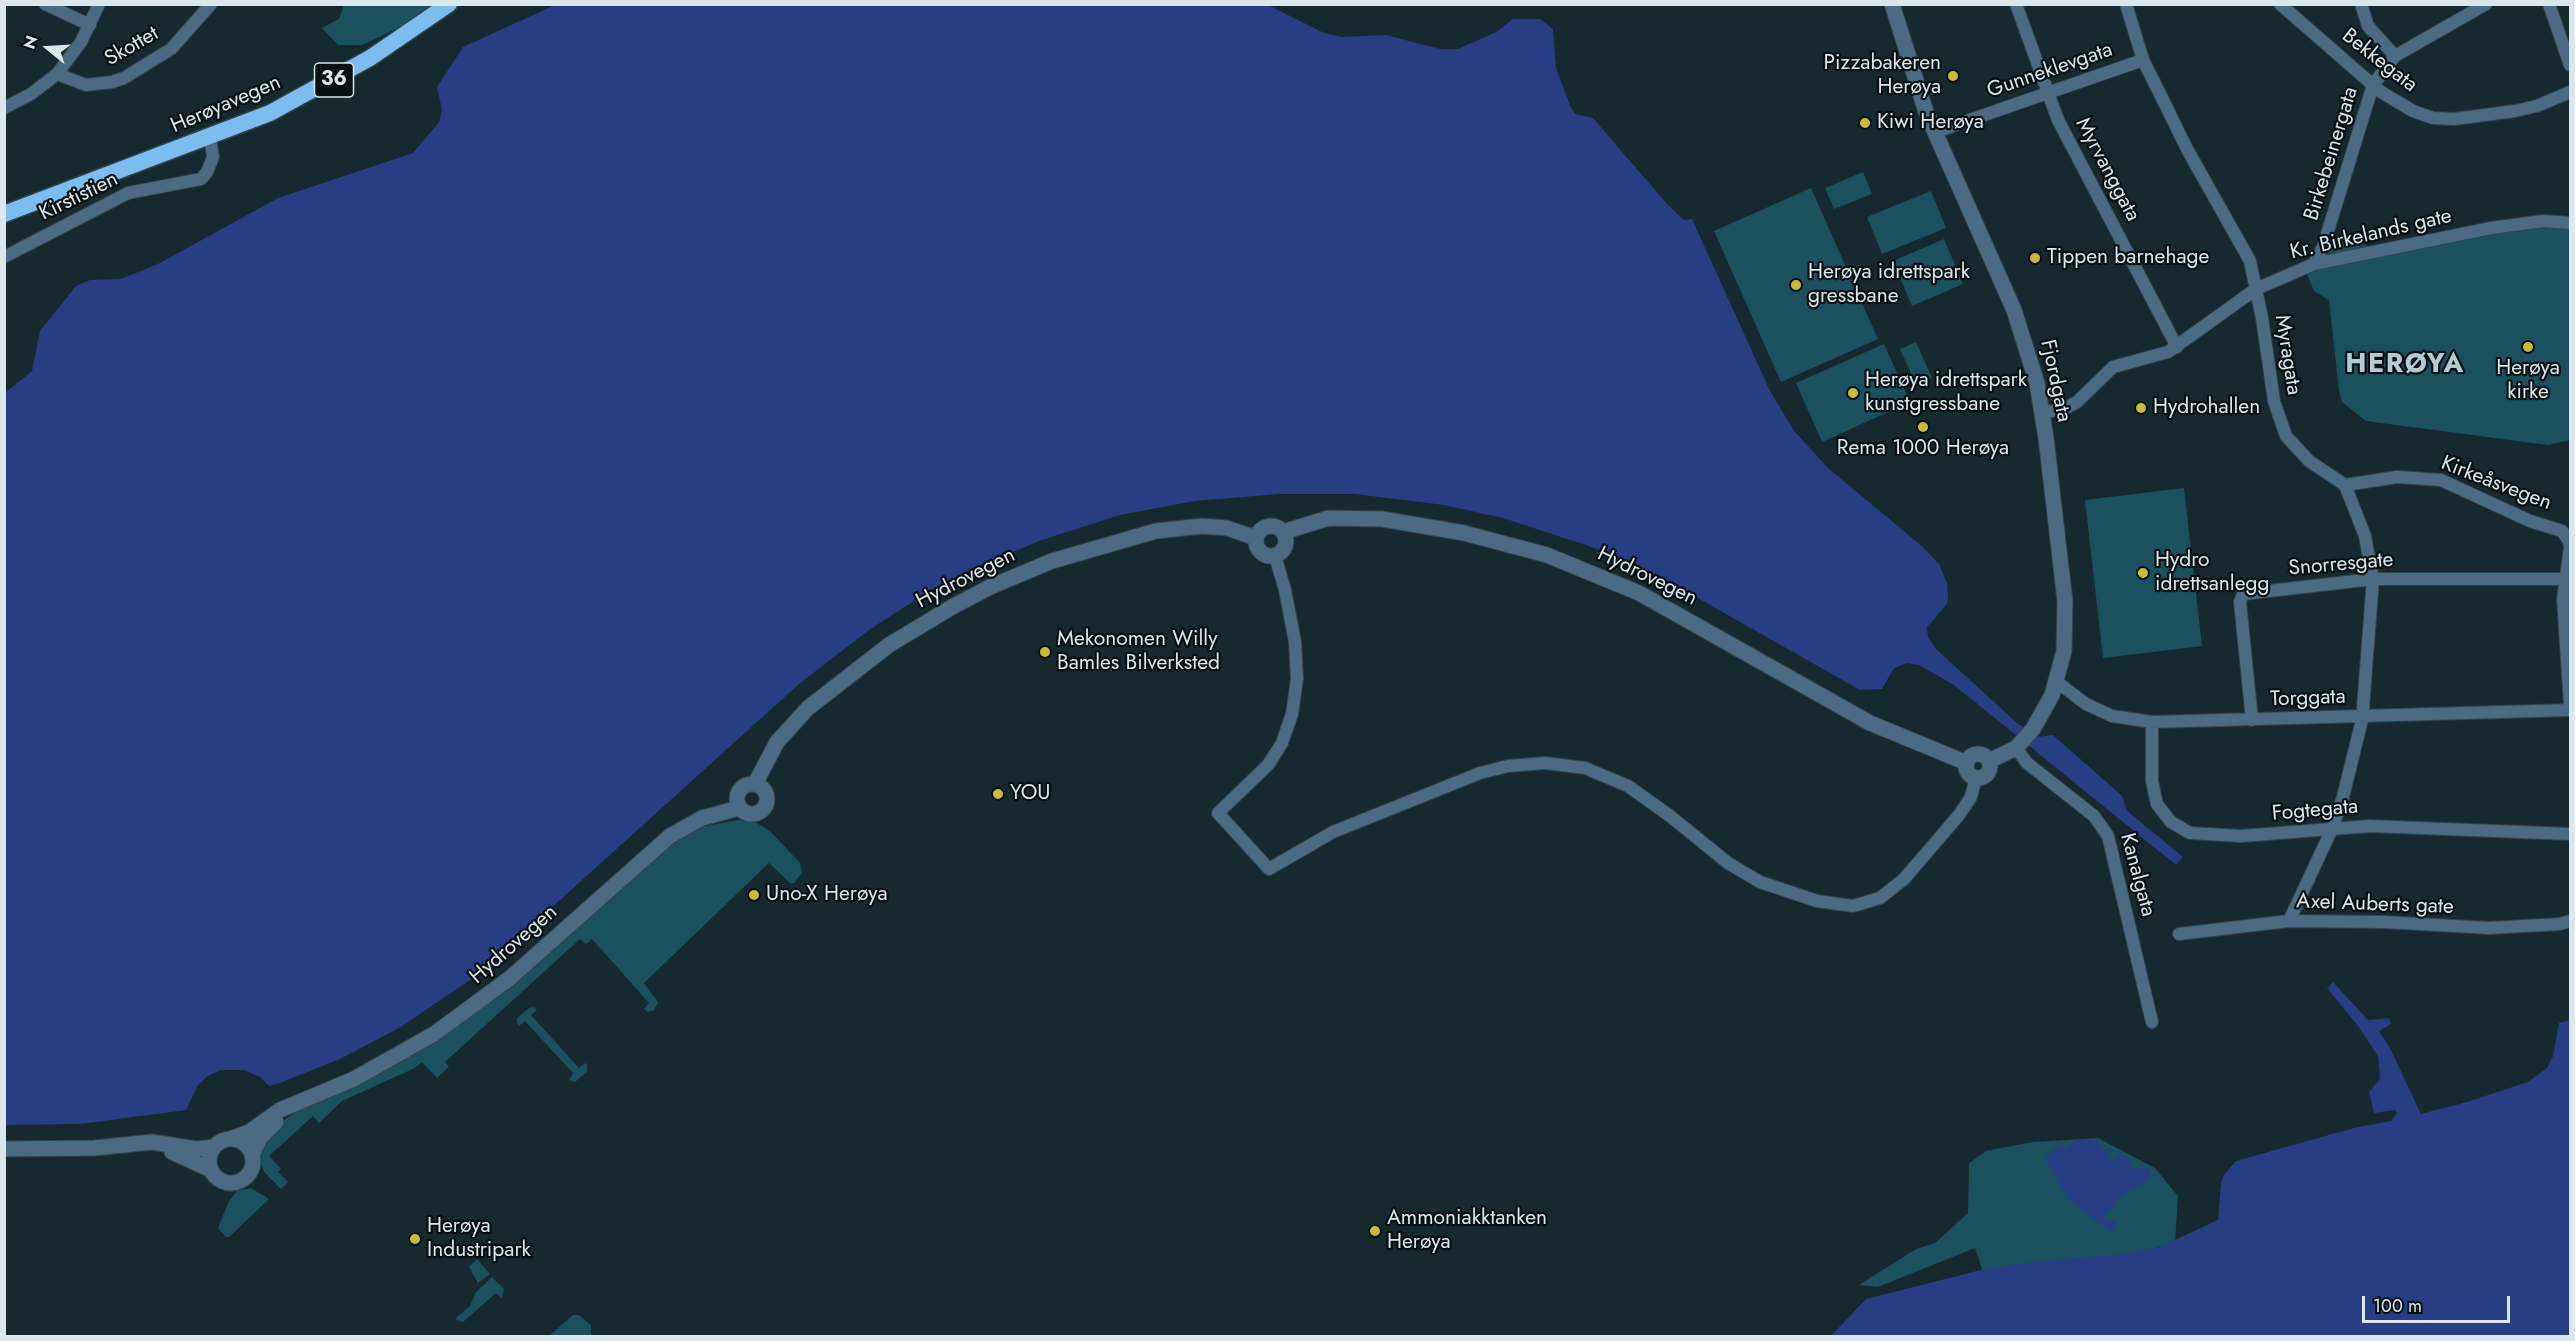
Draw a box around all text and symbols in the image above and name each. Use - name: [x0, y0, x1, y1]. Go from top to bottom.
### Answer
- north arrow: [18, 18, 78, 78]
- street label: Skottet: [101, 22, 163, 72]
- street label: Bekkegata: [2336, 24, 2422, 98]
- text: N: [18, 33, 43, 52]
- street label: Gunneklevgata: [1984, 38, 2116, 104]
- place label: Pizzabakeren Herøya: [1823, 51, 1941, 101]
- road number: 36: [314, 63, 354, 97]
- marker: Pizzabakeren Herøya: [1946, 69, 1960, 83]
- street label: Herøyavegen: [167, 71, 285, 139]
- street label: Birkebeinergata: [2300, 84, 2364, 224]
- place label: Kiwi Herøya: [1877, 110, 1984, 136]
- street label: Myrvanggata: [2069, 114, 2145, 226]
- marker: Kiwi Herøya: [1858, 116, 1872, 130]
- street label: Kirstistien: [36, 167, 122, 227]
- street label: Kr. Birkelands gate: [2288, 204, 2454, 266]
- place label: Tippen barnehage: [2047, 245, 2209, 271]
- marker: Tippen barnehage: [2028, 251, 2042, 265]
- place label: Herøya idrettspark gressbane: [1808, 260, 1970, 310]
- marker: Herøya idrettspark gressbane: [1789, 278, 1803, 292]
- street label: Myragata: [2268, 313, 2306, 397]
- street label: Fjordgata: [2034, 337, 2076, 425]
- marker: Herøya kirke: [2521, 340, 2535, 354]
- district label: HERØYA: [2345, 349, 2465, 381]
- place label: Herøya kirke: [2496, 356, 2560, 406]
- place label: Herøya idrettspark kunstgressbane: [1865, 368, 2027, 418]
- marker: Herøya idrettspark kunstgressbane: [1846, 386, 1860, 400]
- place label: Hydrohallen: [2153, 395, 2260, 421]
- marker: Hydrohallen: [2134, 401, 2148, 415]
- marker: Rema 1000 Herøya: [1916, 420, 1930, 434]
- place label: Rema 1000 Herøya: [1837, 436, 2009, 462]
- street label: Kirkeåsvegen: [2437, 451, 2555, 517]
- street label: Hydrovegen: [1593, 542, 1701, 612]
- street label: Hydrovegen: [912, 543, 1020, 615]
- place label: Hydro idrettsanlegg: [2155, 548, 2269, 598]
- street label: Snorresgate: [2287, 548, 2395, 582]
- marker: Hydro idrettsanlegg: [2136, 566, 2150, 580]
- place label: Mekonomen Willy Bamles Bilverksted: [1057, 627, 1220, 677]
- marker: Mekonomen Willy Bamles Bilverksted: [1038, 645, 1052, 659]
- street label: Torggata: [2270, 685, 2346, 713]
- place label: YOU: [1010, 781, 1050, 807]
- marker: YOU: [991, 787, 1005, 801]
- street label: Fogtegata: [2271, 795, 2359, 827]
- street label: Kanalgata: [2114, 831, 2160, 919]
- place label: Uno-X Herøya: [766, 882, 888, 908]
- marker: Uno-X Herøya: [747, 888, 761, 902]
- street label: Axel Auberts gate: [2296, 890, 2454, 920]
- street label: Hydrovegen: [465, 900, 563, 990]
- place label: Ammoniakktanken Herøya: [1387, 1206, 1547, 1256]
- place label: Herøya Industripark: [427, 1214, 531, 1264]
- marker: Ammoniakktanken Herøya: [1368, 1224, 1382, 1238]
- marker: Herøya Industripark: [408, 1232, 422, 1246]
- scale bar: [2365, 1284, 2514, 1322]
- text: 100 m: [2373, 1293, 2422, 1319]

